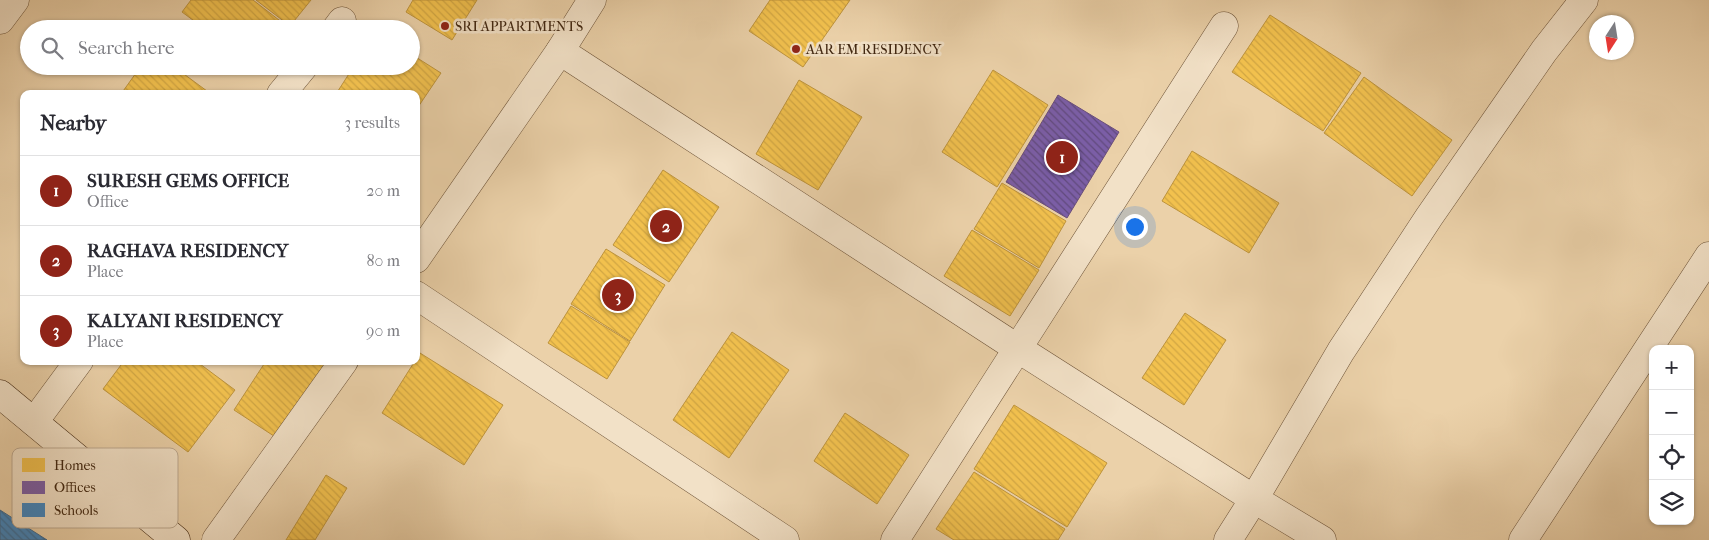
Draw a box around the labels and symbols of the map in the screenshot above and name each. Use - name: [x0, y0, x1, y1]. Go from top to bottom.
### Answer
- north arrow: [1589, 15, 1634, 60]
- place label: SRI APPARTMENTS: [455, 18, 583, 35]
- marker: SRI APPARTMENTS: [439, 20, 451, 32]
- place label: AAR EM RESIDENCY: [805, 41, 942, 58]
- marker: AAR EM RESIDENCY: [790, 43, 802, 55]
- pin: 1: [1046, 138, 1078, 176]
- pin: 2: [650, 207, 682, 245]
- your location: [1122, 214, 1148, 240]
- pin: 3: [602, 276, 634, 314]
- legend: [12, 448, 178, 528]
- text: Homes: [54, 457, 96, 474]
- text: Offices: [54, 479, 96, 496]
- text: Schools: [54, 502, 98, 519]

